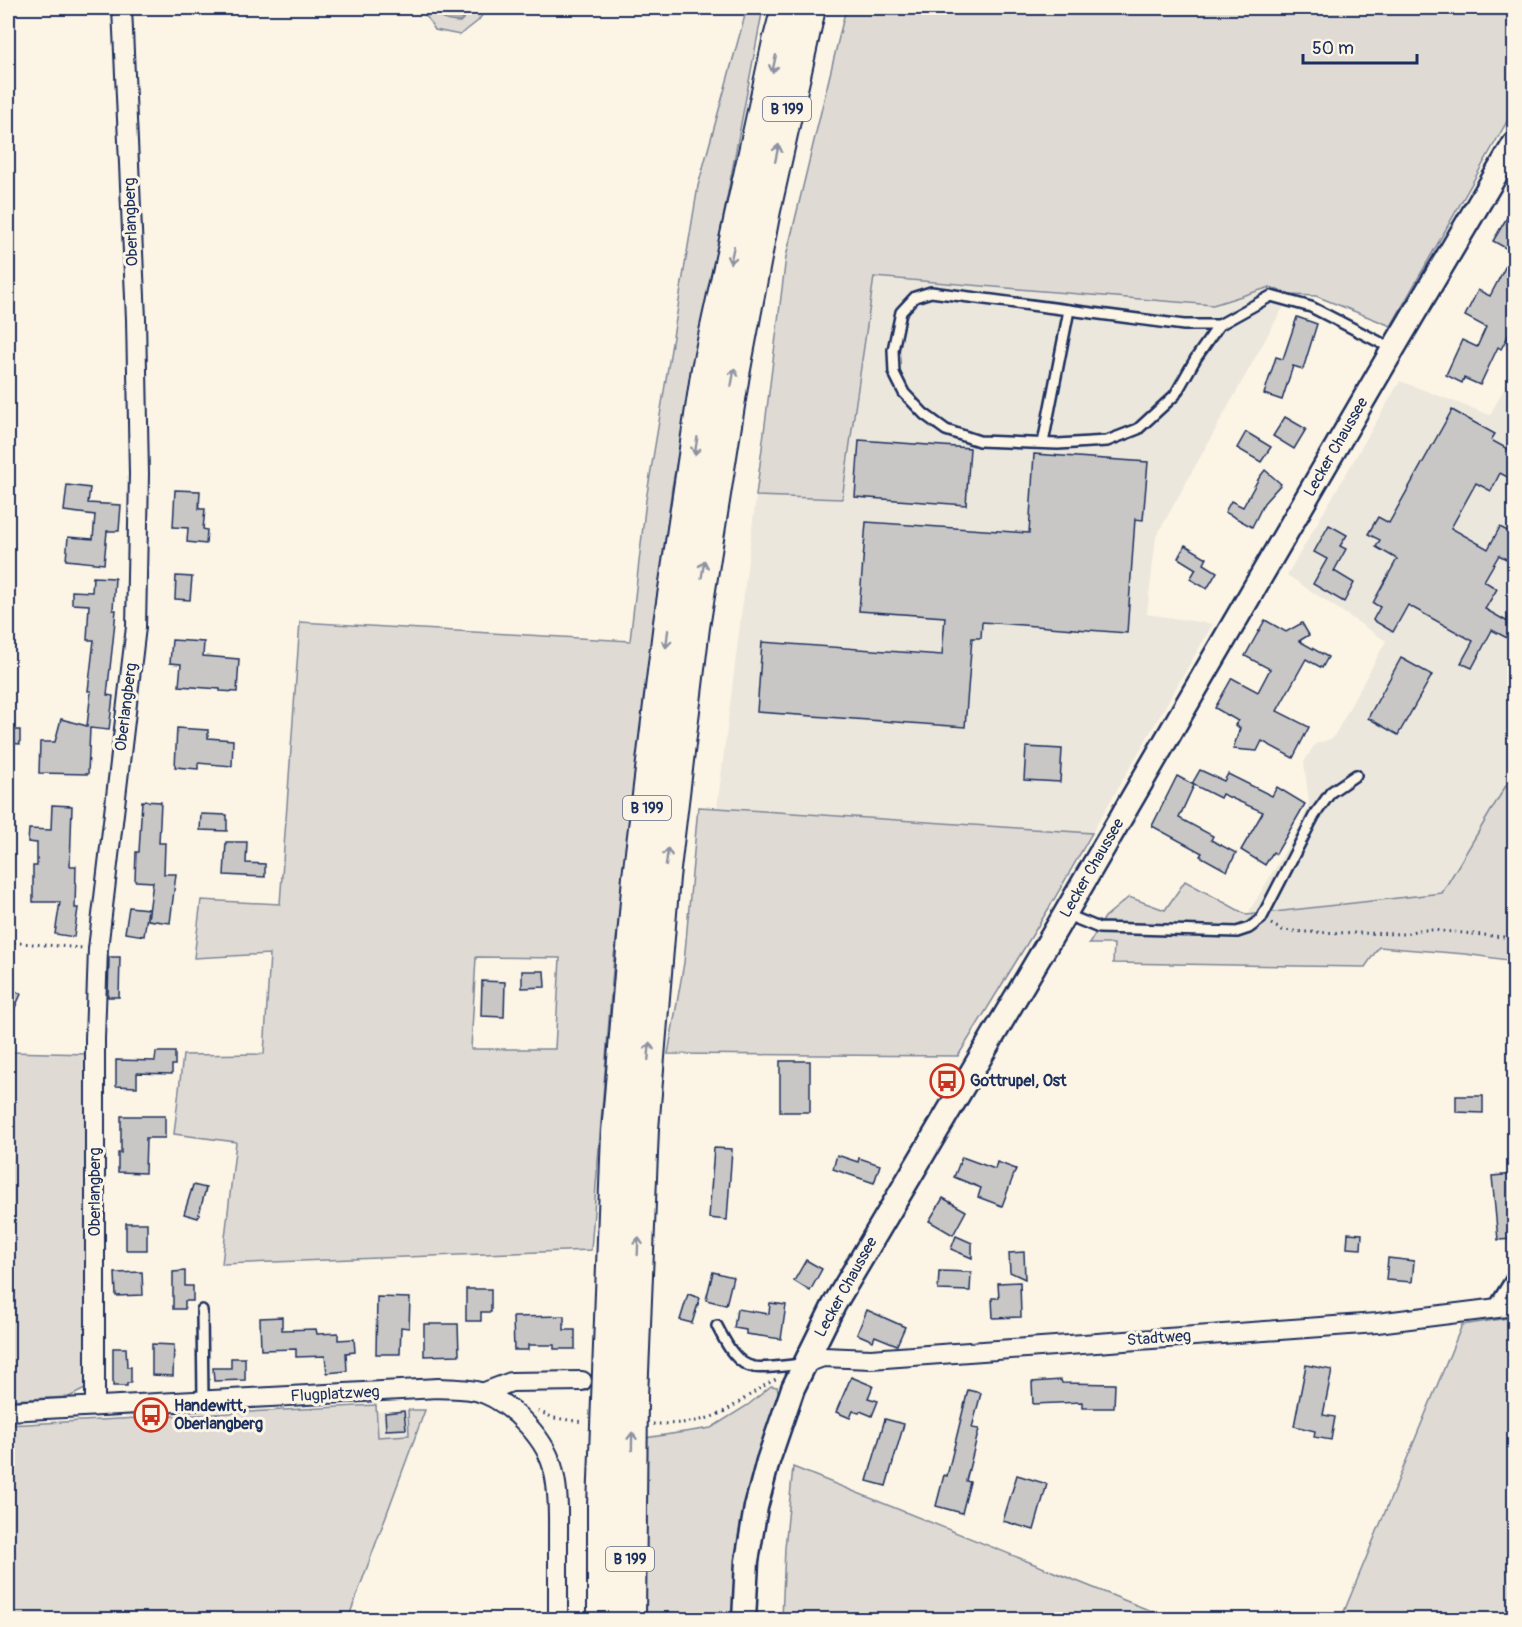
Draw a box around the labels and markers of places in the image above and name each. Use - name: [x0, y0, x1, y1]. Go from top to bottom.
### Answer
- bus stop icon: Gottrupel, Ost: [929, 1063, 965, 1099]
- place label: Gottrupel, Ost: [970, 1071, 1067, 1091]
- place label: Handewitt, Oberlangberg: [174, 1396, 263, 1434]
- bus stop icon: Handewitt, Oberlangberg: [133, 1397, 169, 1433]

